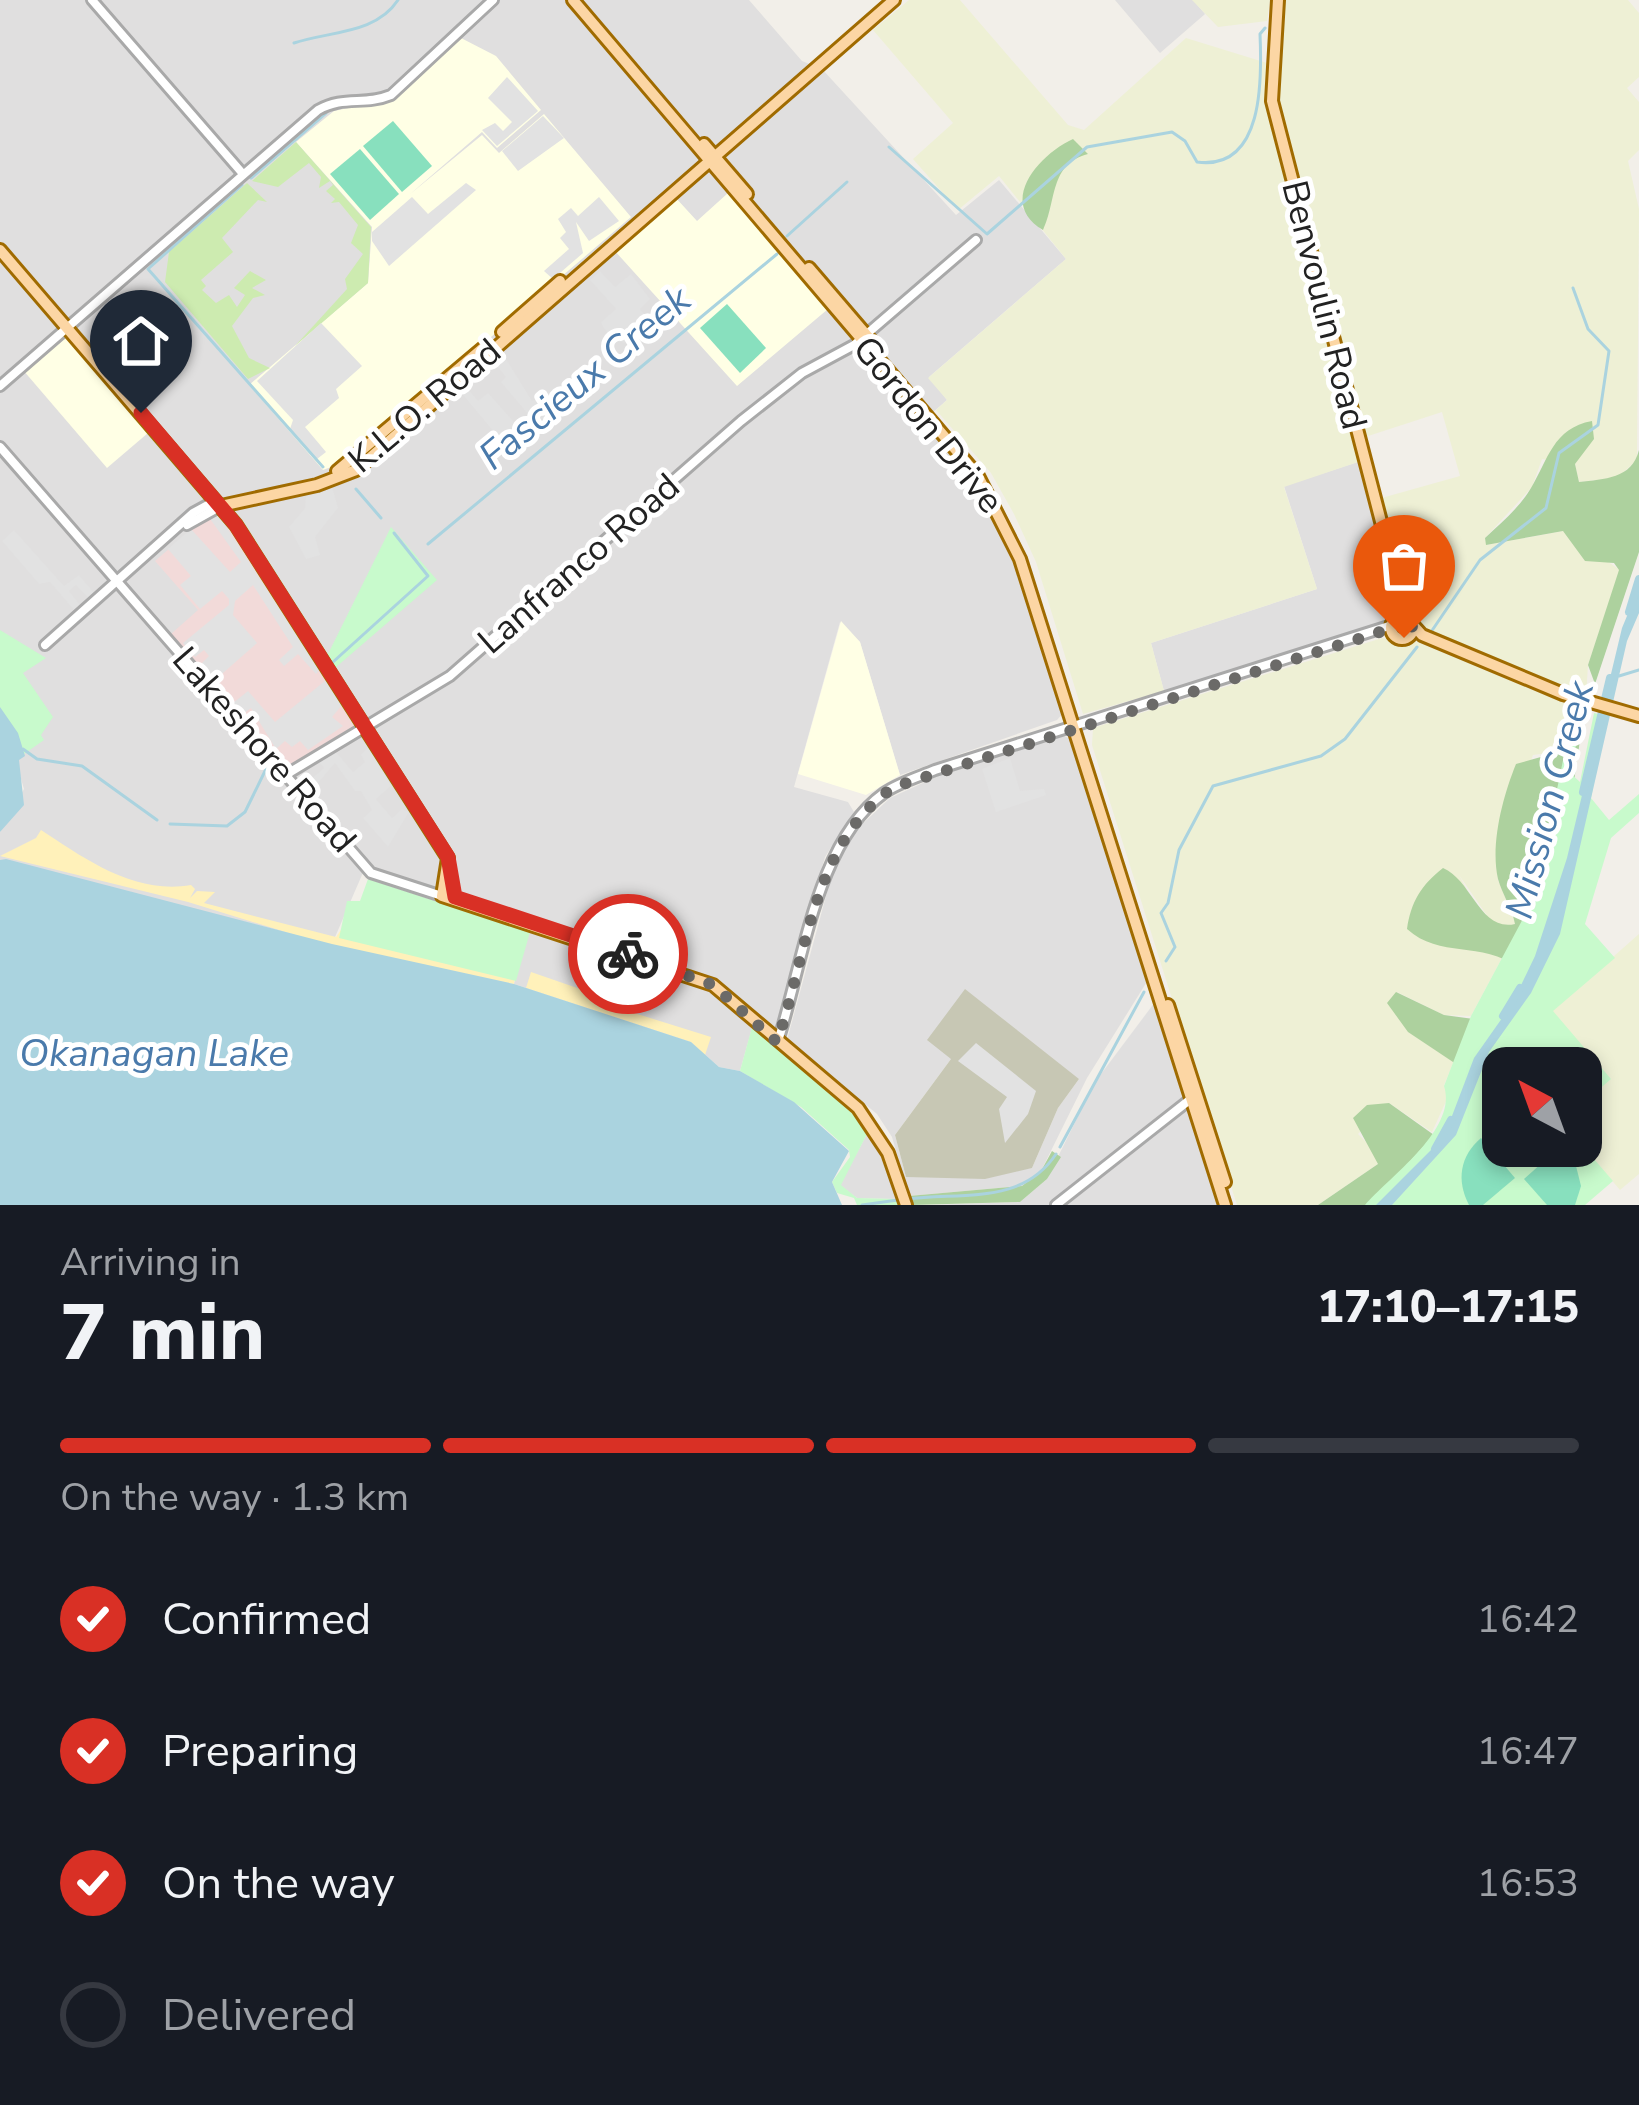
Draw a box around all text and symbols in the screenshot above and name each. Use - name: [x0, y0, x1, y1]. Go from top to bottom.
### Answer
- street label: Benvoulin Road: [1269, 175, 1379, 435]
- water label: Fascieux Creek: [468, 273, 703, 482]
- pin: [90, 290, 192, 413]
- icon: home: [108, 308, 174, 374]
- street label: Gordon Drive: [841, 326, 1015, 524]
- street label: K.L.O. Road: [338, 328, 512, 484]
- street label: Lanfranco Road: [468, 463, 690, 665]
- pin: [1353, 515, 1455, 638]
- icon: bag: [1371, 533, 1437, 599]
- street label: Lakeshore Road: [161, 637, 367, 863]
- water label: Mission Creek: [1493, 674, 1608, 925]
- courier: [568, 894, 688, 1014]
- icon: bike: [595, 921, 661, 987]
- water label: Okanagan Lake: [19, 1027, 289, 1080]
- north arrow: [1482, 1047, 1602, 1167]
- map controls: [1482, 1047, 1602, 1167]
- text: Arriving in: [60, 1236, 241, 1289]
- text: 17:10–17:15: [1317, 1277, 1579, 1338]
- text: 7 min: [60, 1280, 265, 1387]
- text: On the way · 1.3 km: [60, 1471, 409, 1524]
- icon: check: [60, 1586, 126, 1652]
- text: Confirmed: [162, 1589, 371, 1650]
- text: 16:42: [1477, 1593, 1579, 1646]
- icon: check: [60, 1718, 126, 1784]
- text: Preparing: [162, 1721, 358, 1782]
- text: 16:47: [1477, 1725, 1579, 1778]
- icon: check: [60, 1850, 126, 1916]
- text: On the way: [162, 1853, 395, 1914]
- text: 16:53: [1477, 1857, 1579, 1910]
- text: Delivered: [162, 1985, 356, 2046]

